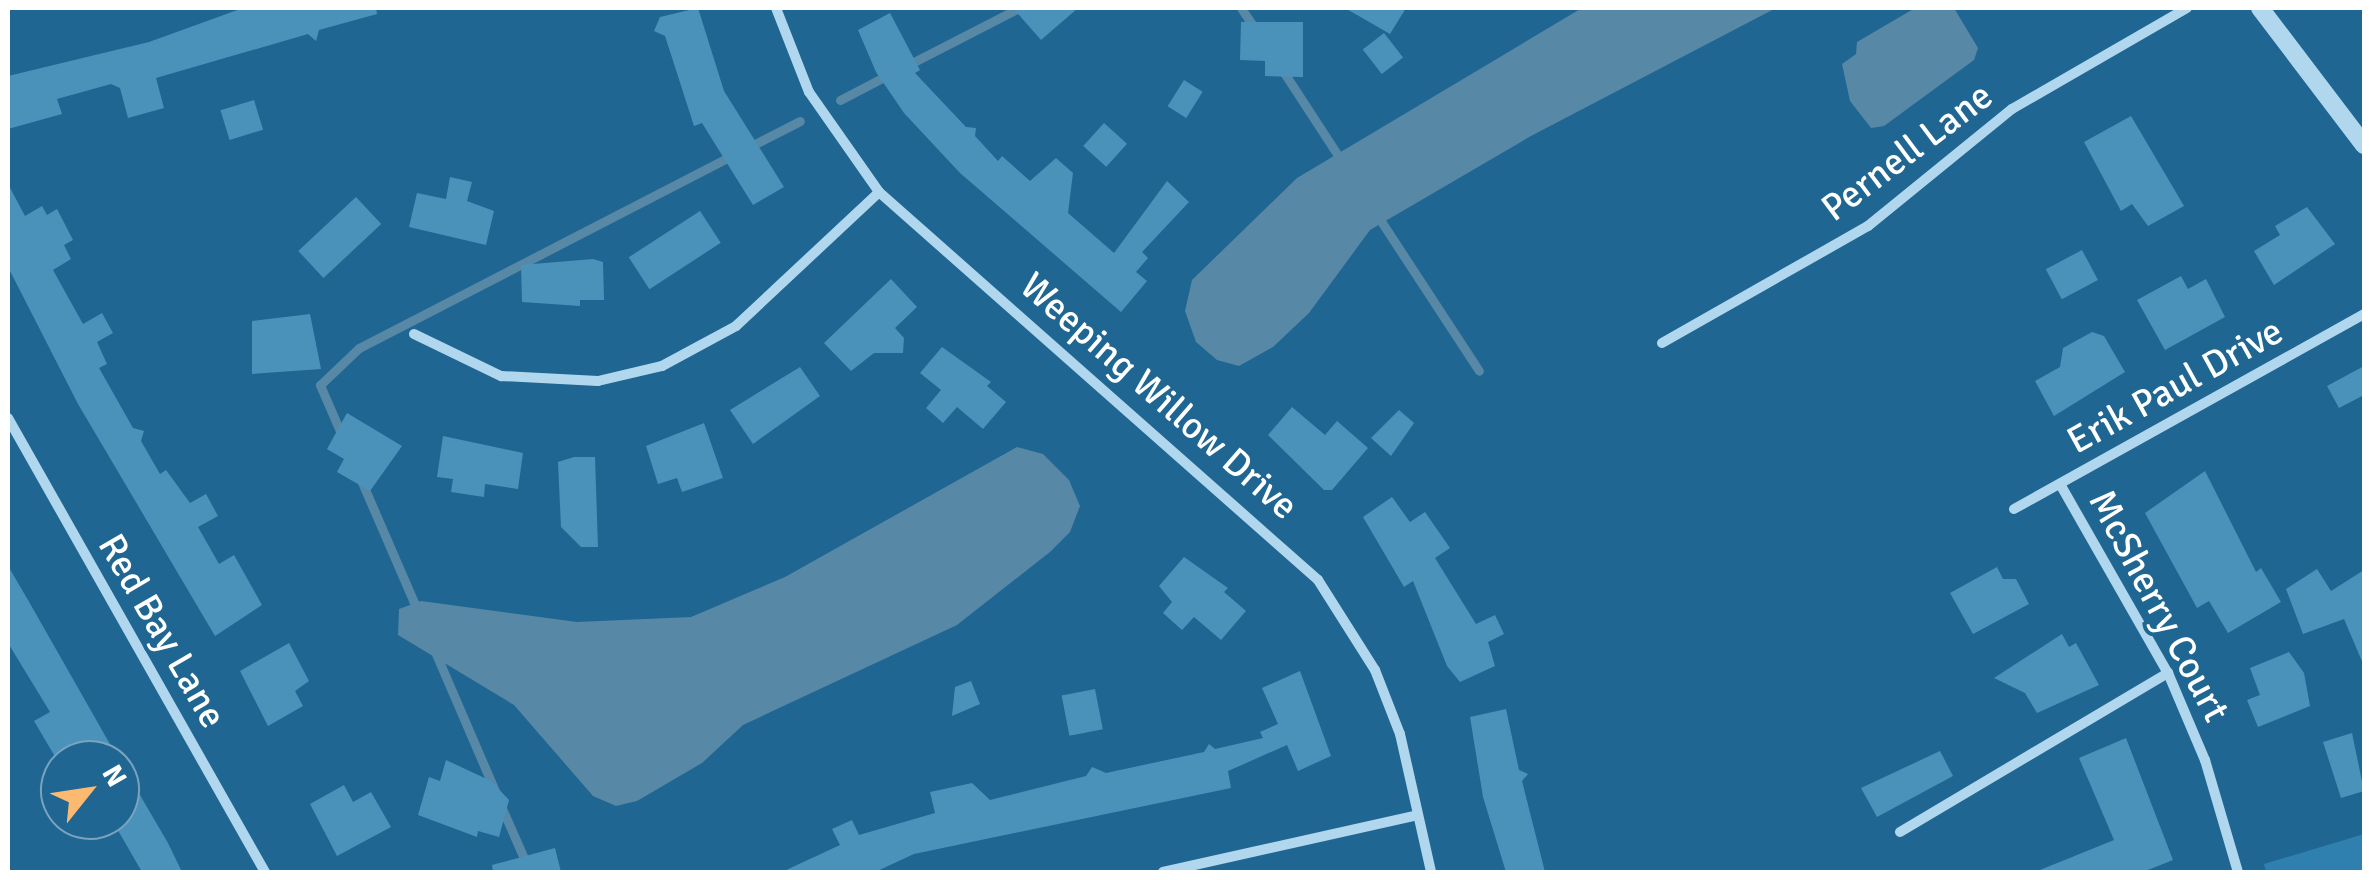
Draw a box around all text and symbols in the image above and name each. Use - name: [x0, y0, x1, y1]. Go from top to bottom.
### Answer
- street label: Pernell Lane: [1813, 73, 2001, 231]
- street label: Weeping Willow Drive: [1011, 263, 1307, 529]
- street label: Erik Paul Drive: [2059, 308, 2291, 464]
- street label: McSherry Court: [2079, 482, 2239, 730]
- street label: Red Bay Lane: [88, 526, 236, 736]
- north arrow: [40, 740, 140, 840]
- text: N: [95, 759, 134, 793]

